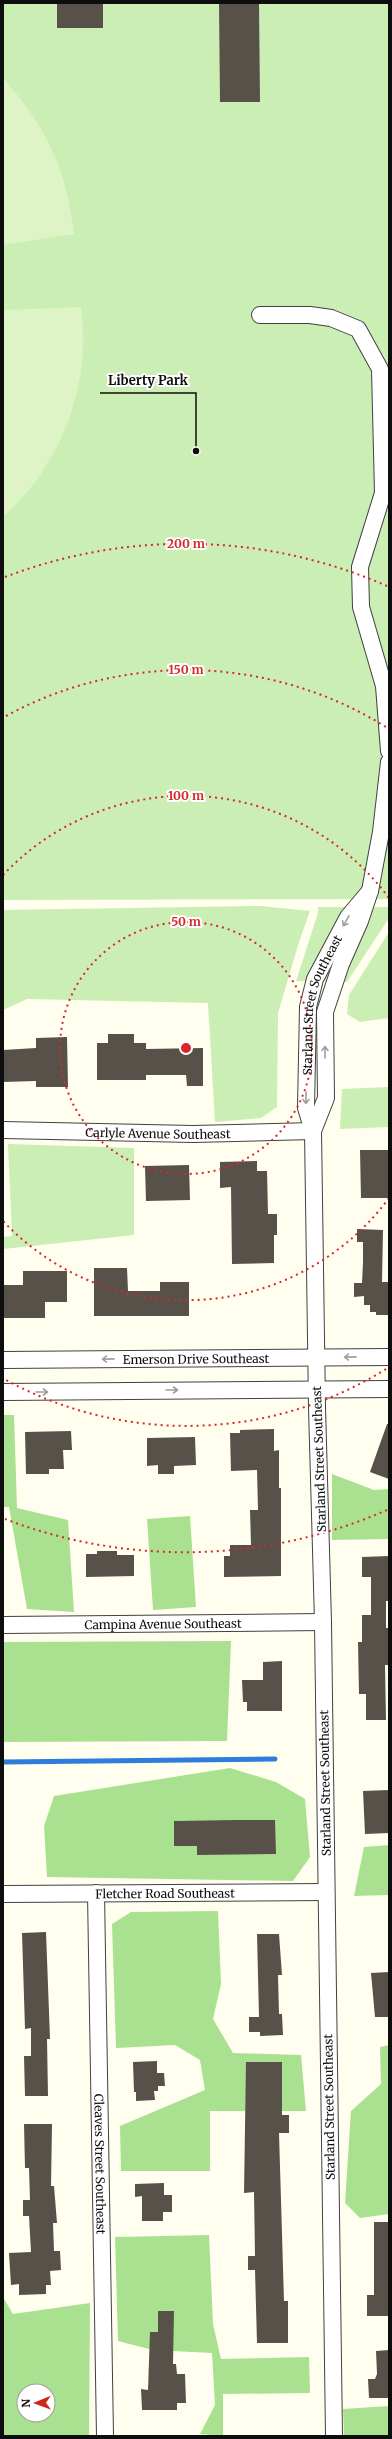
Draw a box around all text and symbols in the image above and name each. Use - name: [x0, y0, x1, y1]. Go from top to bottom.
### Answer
- callout: Liberty Park: [100, 368, 196, 393]
- text: Liberty Park: [108, 372, 188, 389]
- text: 200 m: [167, 536, 205, 551]
- text: 150 m: [169, 662, 204, 677]
- text: 100 m: [168, 788, 204, 803]
- text: 50 m: [171, 914, 201, 929]
- one-way arrow: [342, 915, 350, 927]
- street label: Starland Street Southeast: [299, 932, 345, 1076]
- centre of rings: [179, 1041, 193, 1055]
- one-way arrow: [321, 1046, 329, 1059]
- one-way arrow: [302, 1091, 310, 1104]
- street label: Carlyle Avenue Southeast: [85, 1124, 231, 1142]
- street label: Emerson Drive Southeast: [123, 1350, 270, 1367]
- one-way arrow: [344, 1353, 357, 1361]
- one-way arrow: [102, 1355, 115, 1363]
- street label: Starland Street Southeast: [309, 1385, 329, 1532]
- one-way arrow: [165, 1387, 178, 1394]
- one-way arrow: [35, 1388, 48, 1395]
- street label: Campina Avenue Southeast: [84, 1615, 242, 1632]
- street label: Starland Street Southeast: [316, 1709, 334, 1856]
- street label: Fletcher Road Southeast: [95, 1885, 235, 1901]
- street label: Starland Street Southeast: [320, 2033, 338, 2180]
- street label: Cleaves Street Southeast: [92, 2093, 109, 2235]
- north arrow: [16, 2383, 56, 2423]
- text: N: [19, 2398, 33, 2408]

